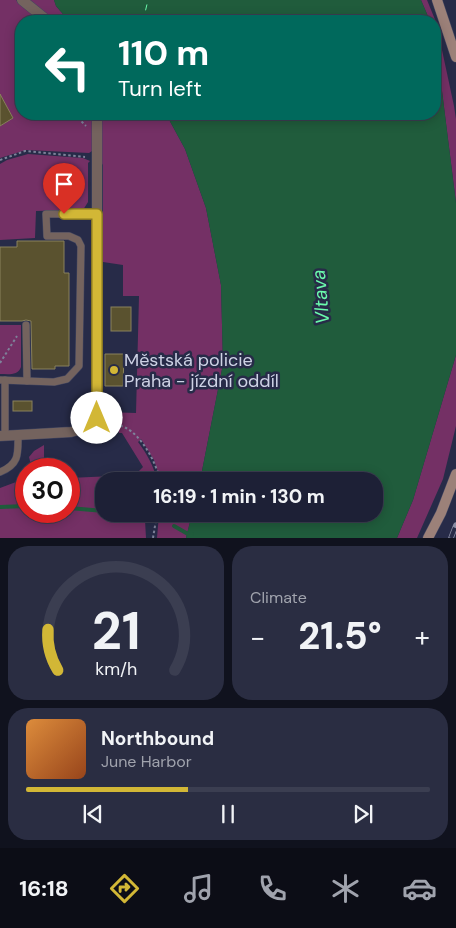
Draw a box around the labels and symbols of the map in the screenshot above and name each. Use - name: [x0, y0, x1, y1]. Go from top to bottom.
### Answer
- pin: [43, 163, 85, 214]
- water label: Vltava: [306, 268, 335, 325]
- place label: Městská policie Praha - jízdní oddíl: [124, 348, 279, 393]
- marker: Městská policie Praha - jízdní oddíl: [108, 364, 120, 376]
- position arrow: [70, 391, 122, 443]
- speed limit sign: 30: [15, 458, 80, 523]

